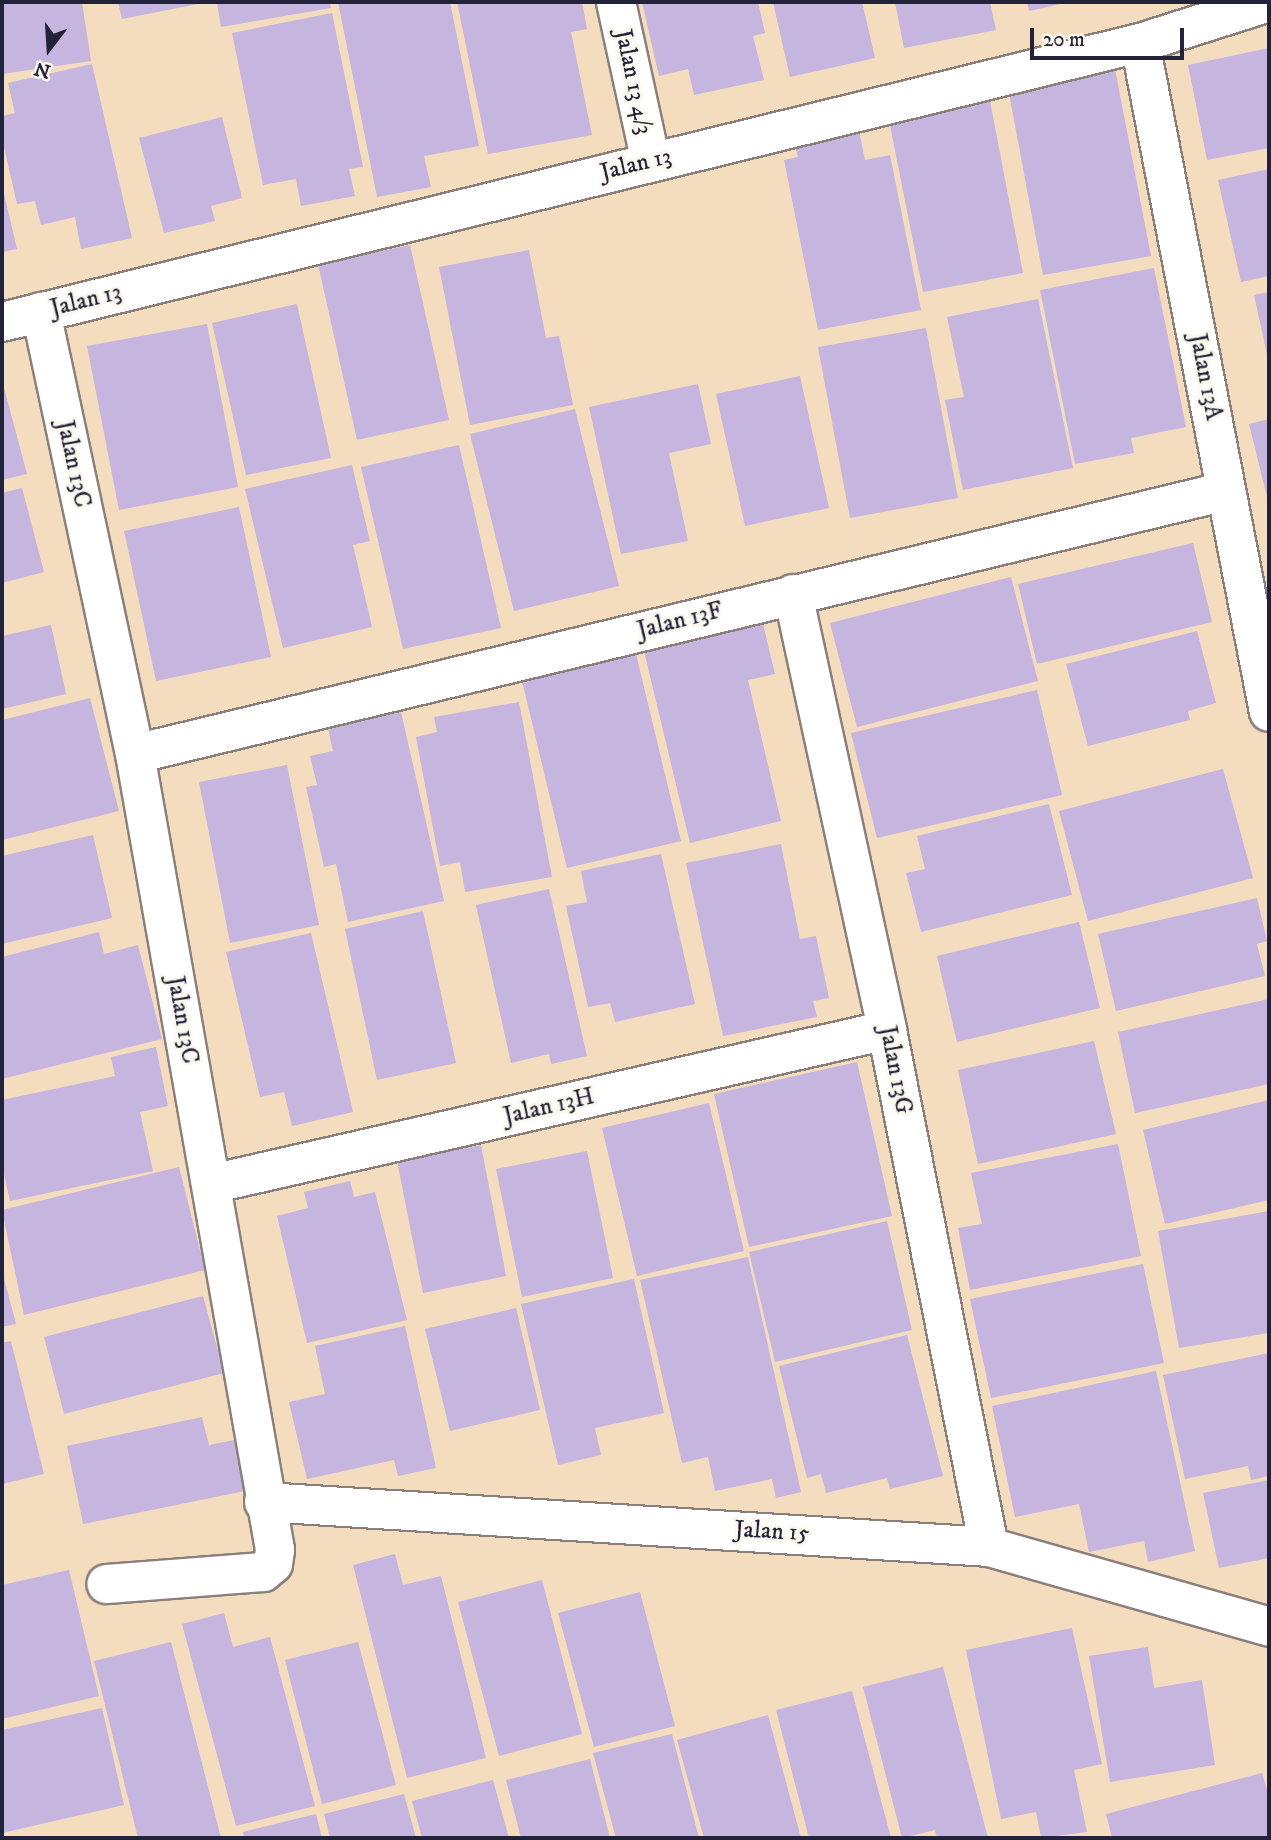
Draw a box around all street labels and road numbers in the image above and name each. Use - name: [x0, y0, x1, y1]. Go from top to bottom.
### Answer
- street label: Jalan 13 4/3: [608, 27, 658, 137]
- street label: Jalan 13: [598, 142, 674, 188]
- street label: Jalan 13: [48, 278, 124, 324]
- street label: Jalan 13A: [1183, 331, 1227, 423]
- street label: Jalan 13C: [50, 418, 96, 510]
- street label: Jalan 13F: [634, 597, 726, 645]
- street label: Jalan 13C: [160, 974, 204, 1066]
- street label: Jalan 13G: [872, 1024, 918, 1116]
- street label: Jalan 13H: [501, 1083, 597, 1131]
- street label: Jalan 15: [734, 1516, 810, 1548]

